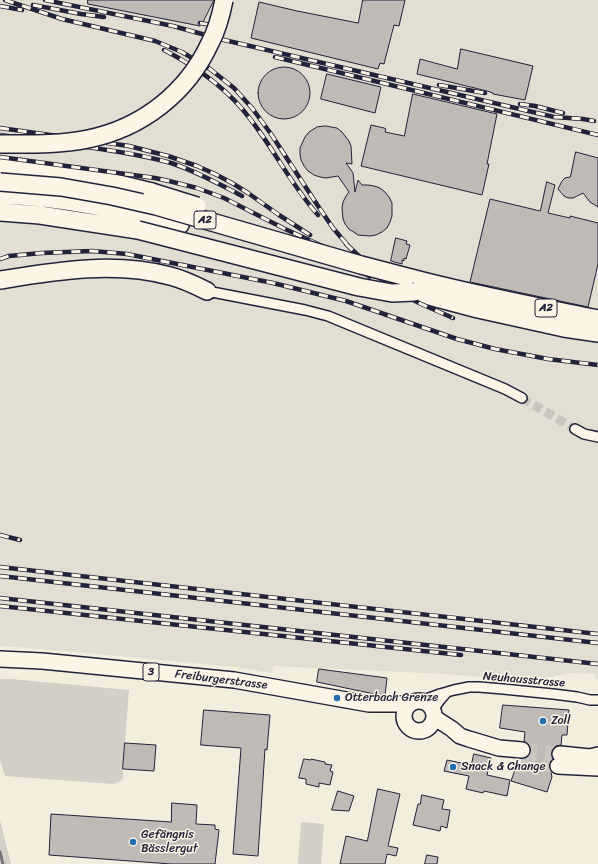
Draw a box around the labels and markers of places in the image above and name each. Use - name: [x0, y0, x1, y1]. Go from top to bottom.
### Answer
- place label: Otterbach Grenze: [345, 691, 439, 705]
- marker: Otterbach Grenze: [332, 693, 342, 703]
- place label: Zoll: [551, 714, 570, 728]
- marker: Zoll: [538, 716, 548, 726]
- place label: Snack & Change: [461, 760, 546, 774]
- marker: Snack & Change: [448, 762, 458, 772]
- place label: Gefängnis Bässlergut: [141, 828, 197, 856]
- marker: Gefängnis Bässlergut: [128, 837, 138, 847]

